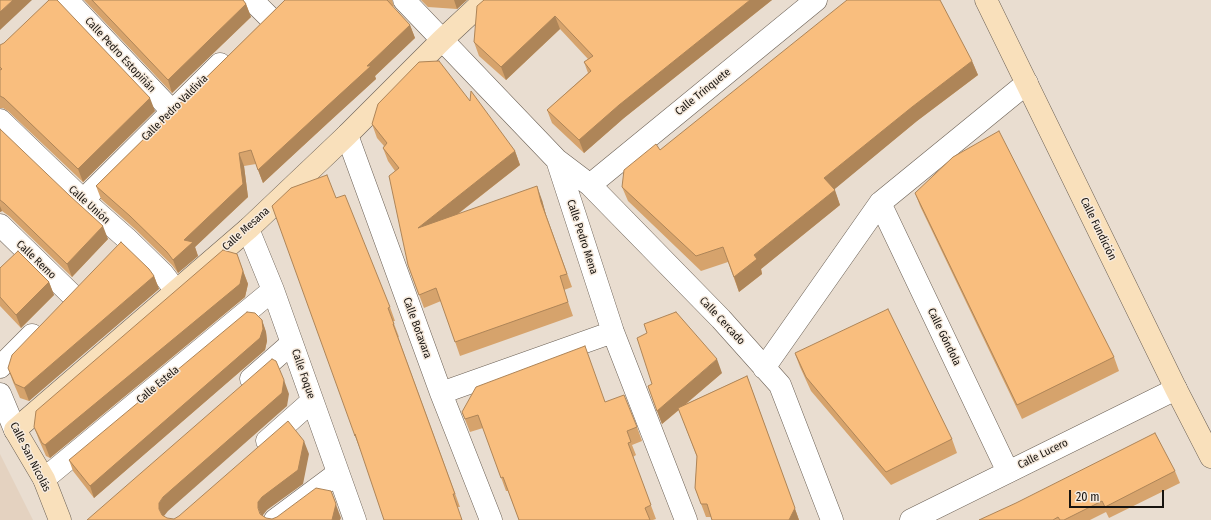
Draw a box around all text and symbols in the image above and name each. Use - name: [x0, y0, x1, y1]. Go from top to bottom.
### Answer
- street label: Calle Pedro Estopiñán: [82, 15, 158, 95]
- street label: Calle Trinquete: [673, 66, 733, 118]
- street label: Calle Pedro Valdivia: [139, 72, 211, 144]
- street label: Calle Unión: [66, 183, 112, 227]
- street label: Calle Fundición: [1077, 195, 1119, 263]
- street label: Calle Pedro Mena: [564, 198, 600, 276]
- street label: Calle Mesana: [220, 204, 272, 254]
- street label: Calle Remo: [13, 238, 59, 282]
- street label: Calle Cercado: [697, 294, 747, 348]
- street label: Calle Botavara: [400, 296, 434, 360]
- street label: Calle Góndola: [924, 306, 964, 368]
- street label: Calle Foque: [288, 347, 318, 401]
- street label: Calle Estela: [134, 363, 182, 407]
- street label: Calle San Nicolás: [7, 420, 53, 494]
- street label: Calle Lucero: [1016, 436, 1070, 472]
- scale bar: [1071, 482, 1166, 508]
- text: 20 m: [1076, 490, 1100, 504]

